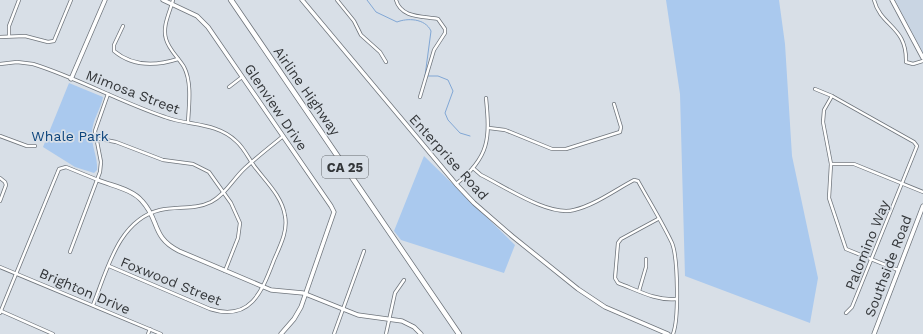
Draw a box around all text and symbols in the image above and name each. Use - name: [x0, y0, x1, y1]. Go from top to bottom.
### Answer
- street label: Airline Highway: [270, 44, 344, 139]
- street label: Glenview Drive: [241, 61, 311, 153]
- street label: Mimosa Street: [84, 67, 182, 117]
- street label: Enterprise Road: [406, 111, 492, 203]
- park label: Whale Park: [31, 128, 109, 144]
- road number: CA 25: [322, 156, 368, 178]
- street label: Palomino Way: [842, 197, 893, 292]
- street label: Southside Road: [861, 213, 915, 319]
- street label: Foxwood Street: [118, 253, 224, 309]
- street label: Brighton Drive: [37, 265, 133, 317]

